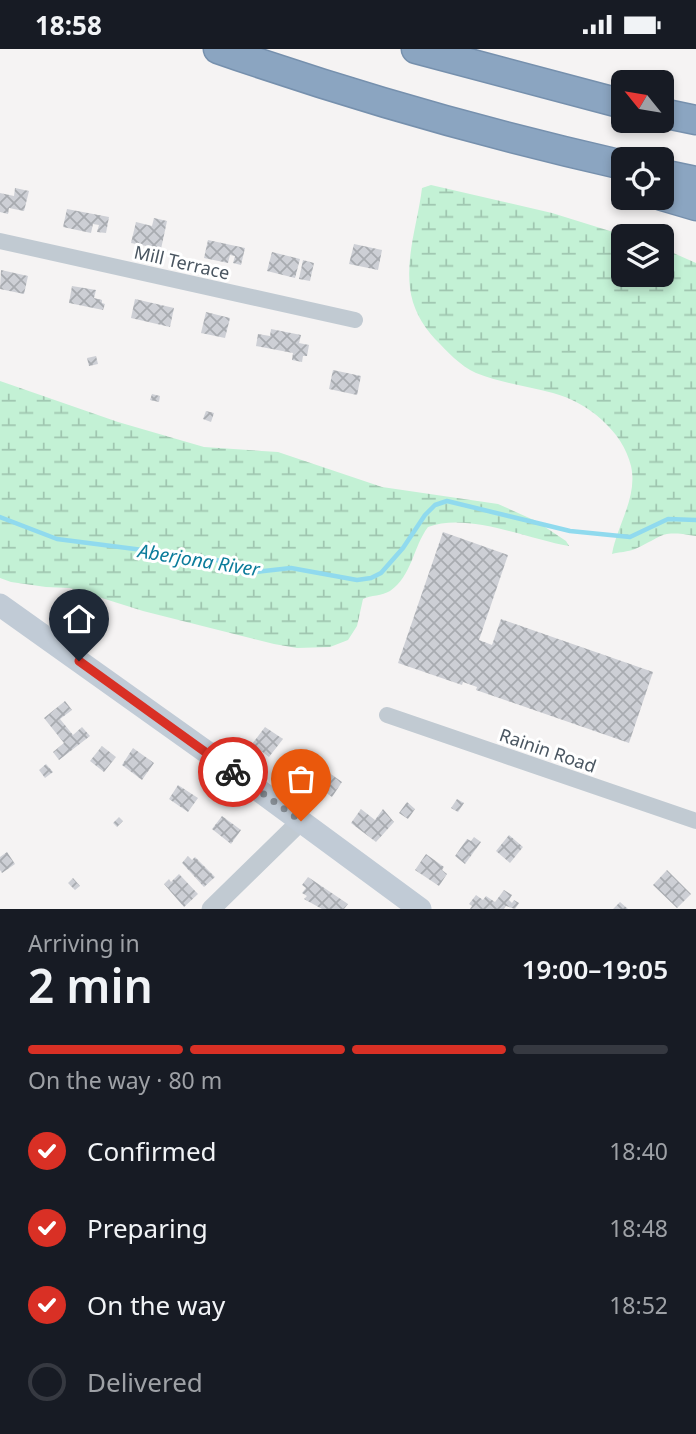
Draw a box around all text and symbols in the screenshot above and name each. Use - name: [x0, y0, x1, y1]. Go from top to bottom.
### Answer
- text: 18:58: [35, 7, 102, 43]
- north arrow: [611, 70, 674, 133]
- map controls: [611, 70, 674, 287]
- button: locate: [611, 147, 674, 210]
- button: layers: [611, 224, 674, 287]
- street label: Mill Terrace: [132, 239, 232, 285]
- water label: Aberjona River: [134, 537, 263, 583]
- pin: [49, 589, 109, 661]
- icon: home: [60, 600, 98, 638]
- street label: Rainin Road: [496, 722, 600, 778]
- courier: [198, 737, 268, 807]
- pin: [271, 749, 331, 821]
- icon: bike: [214, 753, 252, 791]
- icon: bag: [282, 760, 320, 798]
- text: Arriving in: [28, 927, 140, 959]
- text: 19:00–19:05: [522, 951, 668, 987]
- text: 2 min: [28, 954, 153, 1016]
- text: On the way · 80 m: [28, 1064, 222, 1096]
- icon: check: [28, 1132, 66, 1170]
- text: Confirmed: [87, 1133, 217, 1169]
- text: 18:40: [609, 1135, 668, 1167]
- icon: check: [28, 1209, 66, 1247]
- text: Preparing: [87, 1210, 208, 1246]
- text: 18:48: [609, 1212, 668, 1244]
- icon: check: [28, 1286, 66, 1324]
- text: On the way: [87, 1287, 225, 1323]
- text: 18:52: [609, 1289, 668, 1321]
- text: Delivered: [87, 1364, 203, 1400]

